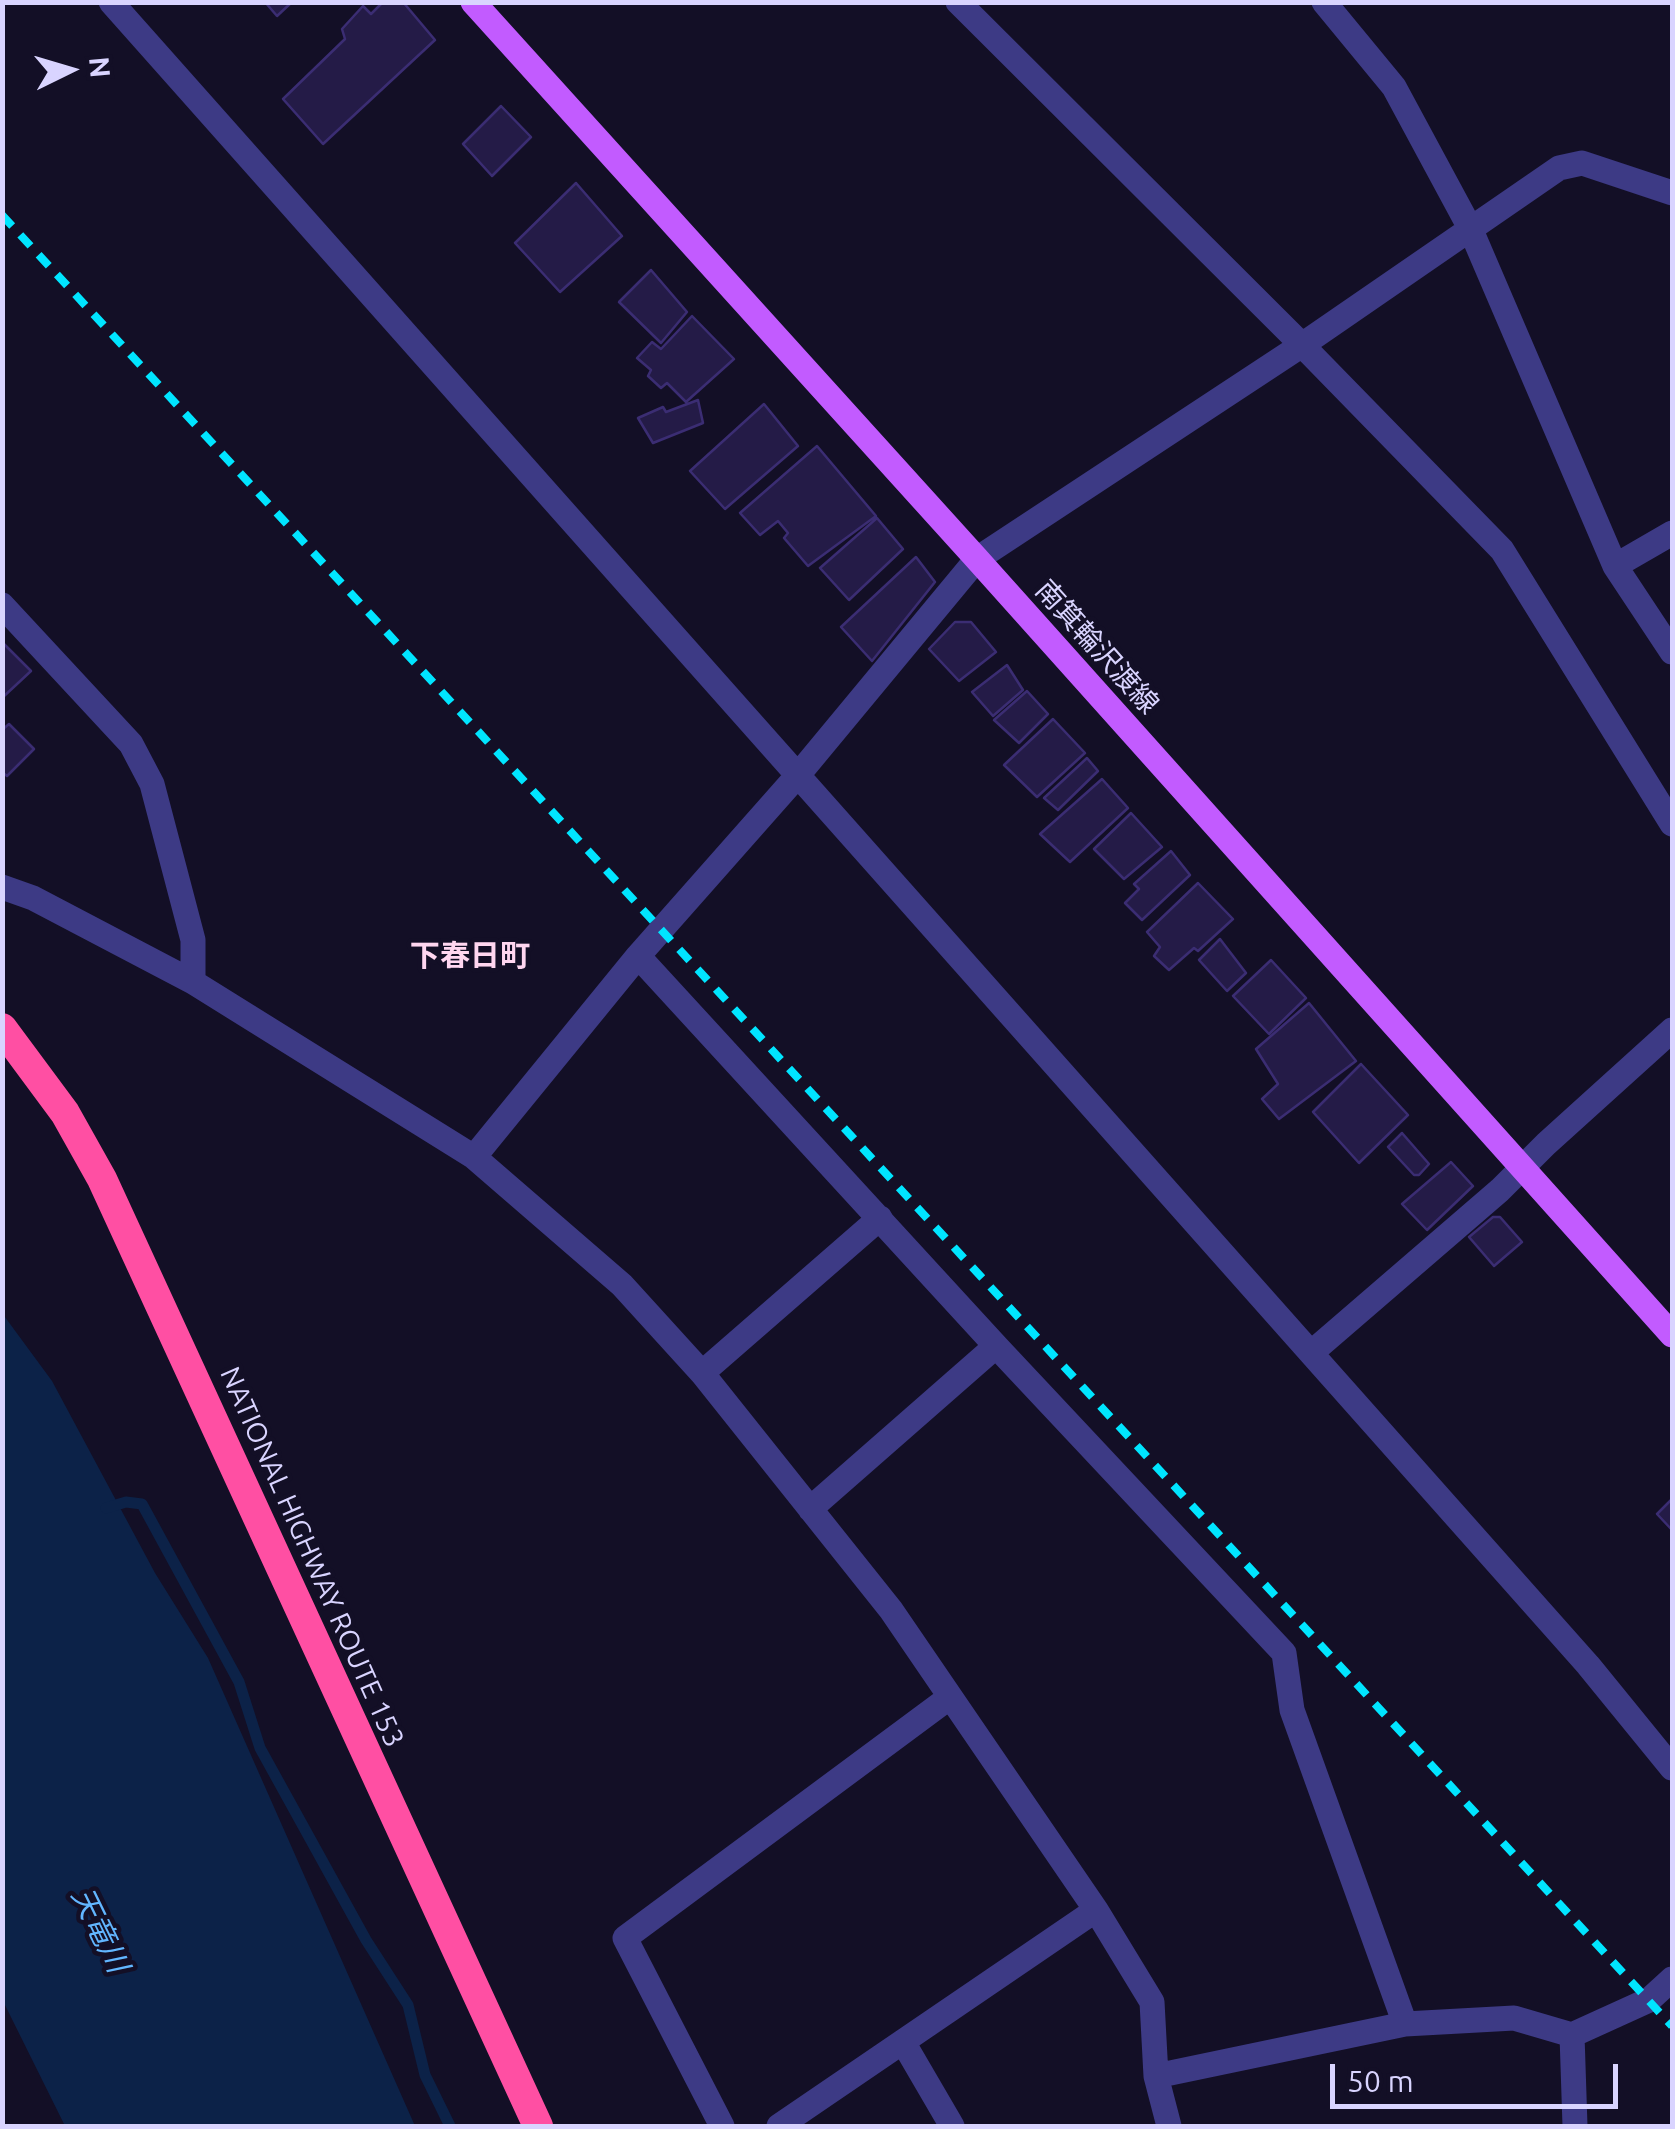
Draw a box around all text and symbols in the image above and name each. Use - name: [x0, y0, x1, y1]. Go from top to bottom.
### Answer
- north arrow: [20, 20, 120, 120]
- text: N: [84, 56, 117, 79]
- street label: 南箕輪沢渡線: [1028, 573, 1166, 721]
- district label: 下春日町: [410, 938, 530, 974]
- street label: NATIONAL HIGHWAY ROUTE 153: [213, 1362, 411, 1752]
- water label: 天竜川: [64, 1882, 136, 1978]
- scale bar: [1335, 2044, 1622, 2106]
- text: 50 m: [1347, 2064, 1414, 2098]

